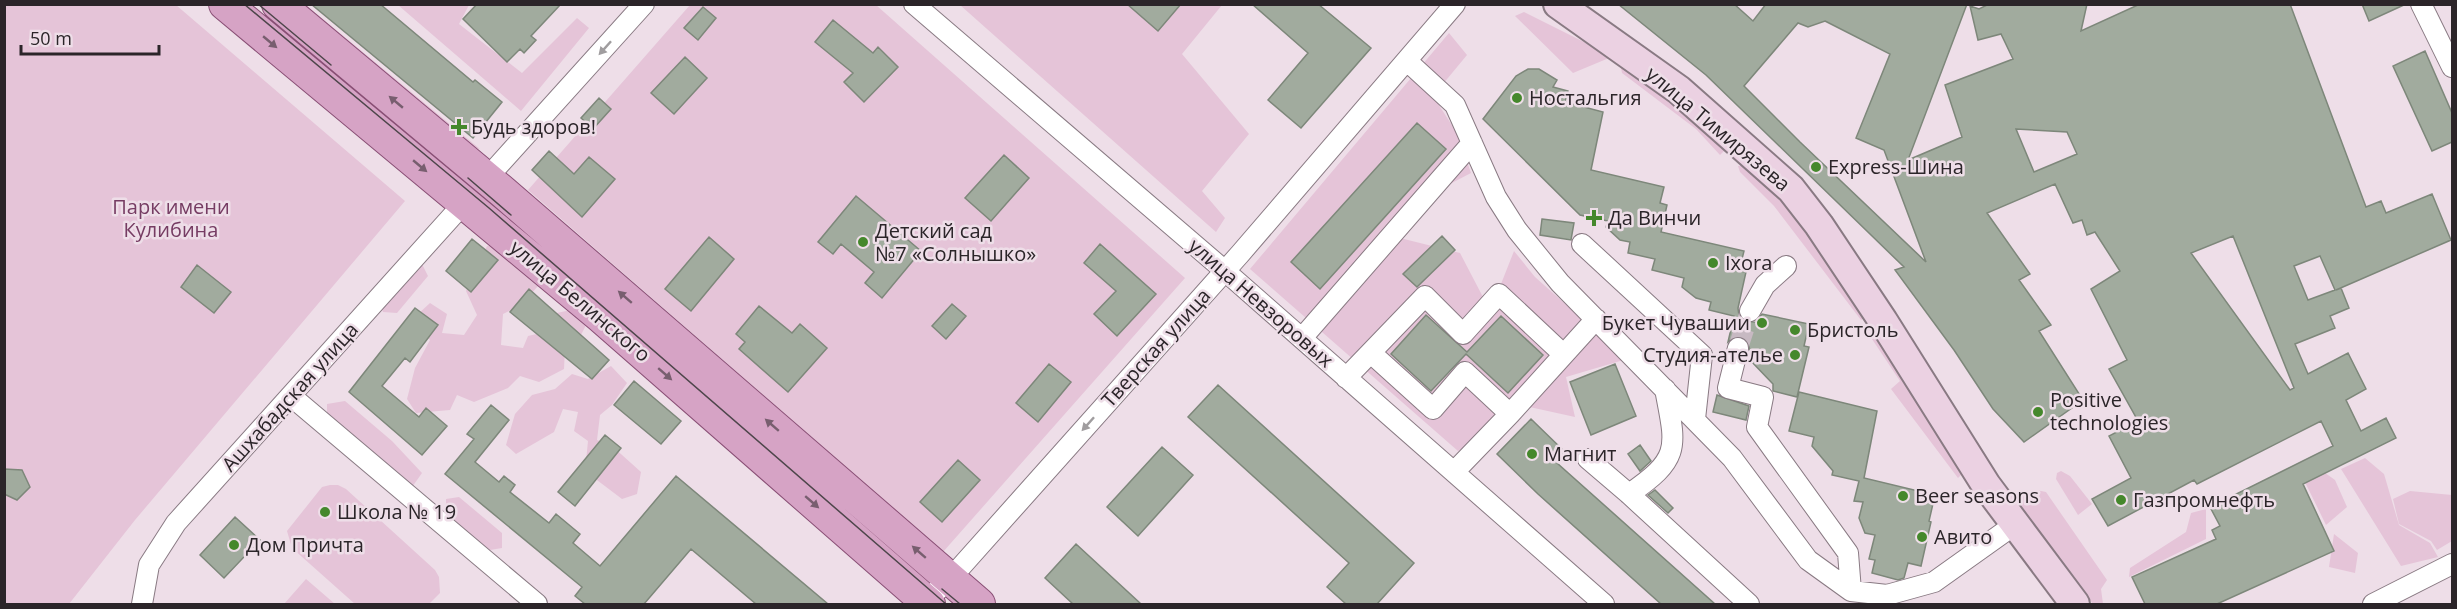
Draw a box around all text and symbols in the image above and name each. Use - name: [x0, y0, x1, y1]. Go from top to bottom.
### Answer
- scale bar: [21, 18, 159, 56]
- text: 50 m: [30, 26, 72, 50]
- one-way arrow: [262, 35, 277, 48]
- one-way arrow: [599, 40, 612, 55]
- street label: улица Тимирязева: [1640, 60, 1796, 197]
- place label: Ностальгия: [1529, 84, 1642, 111]
- marker: Ностальгия: [1510, 91, 1524, 105]
- one-way arrow: [388, 96, 404, 109]
- place label: Будь здоров!: [471, 113, 596, 140]
- marker: Будь здоров!: [452, 120, 466, 134]
- place label: Express-Шина: [1828, 153, 1964, 180]
- one-way arrow: [412, 160, 428, 173]
- marker: Express-Шина: [1809, 160, 1823, 174]
- park label: Парк имени Кулибина: [112, 193, 230, 243]
- place label: Да Винчи: [1608, 204, 1701, 231]
- marker: Да Винчи: [1585, 209, 1603, 227]
- place label: Детский сад №7 «Солнышко»: [875, 217, 1036, 267]
- street label: улица Невзоровых: [1183, 232, 1340, 373]
- street label: улица Белинского: [504, 234, 656, 367]
- marker: Детский сад №7 «Солнышко»: [856, 235, 870, 249]
- place label: Ixora: [1725, 249, 1772, 276]
- marker: Ixora: [1706, 256, 1720, 270]
- street label: Тверская улица: [1095, 282, 1216, 413]
- one-way arrow: [617, 290, 632, 304]
- place label: Букет Чувашии: [1602, 309, 1750, 336]
- street label: Ашхабадская улица: [215, 316, 364, 477]
- marker: Букет Чувашии: [1755, 316, 1769, 330]
- place label: Бристоль: [1807, 316, 1898, 343]
- marker: Бристоль: [1788, 323, 1802, 337]
- place label: Студия-ателье: [1643, 341, 1783, 368]
- marker: Студия-ателье: [1788, 348, 1802, 362]
- one-way arrow: [657, 367, 672, 380]
- place label: Positive technologies: [2050, 386, 2168, 436]
- marker: Positive technologies: [2031, 405, 2045, 419]
- one-way arrow: [1082, 416, 1095, 431]
- one-way arrow: [765, 419, 780, 432]
- place label: Магнит: [1544, 440, 1617, 467]
- marker: Магнит: [1525, 447, 1539, 461]
- place label: Beer seasons: [1915, 482, 2039, 509]
- place label: Газпромнефть: [2133, 486, 2275, 513]
- marker: Beer seasons: [1896, 489, 1910, 503]
- marker: Газпромнефть: [2114, 493, 2128, 507]
- one-way arrow: [804, 495, 819, 509]
- place label: Школа № 19: [337, 498, 456, 525]
- marker: Школа № 19: [318, 505, 332, 519]
- place label: Авито: [1934, 523, 1992, 550]
- marker: Авито: [1915, 530, 1929, 544]
- place label: Дом Причта: [246, 531, 364, 558]
- marker: Дом Причта: [227, 538, 241, 552]
- one-way arrow: [911, 546, 927, 559]

